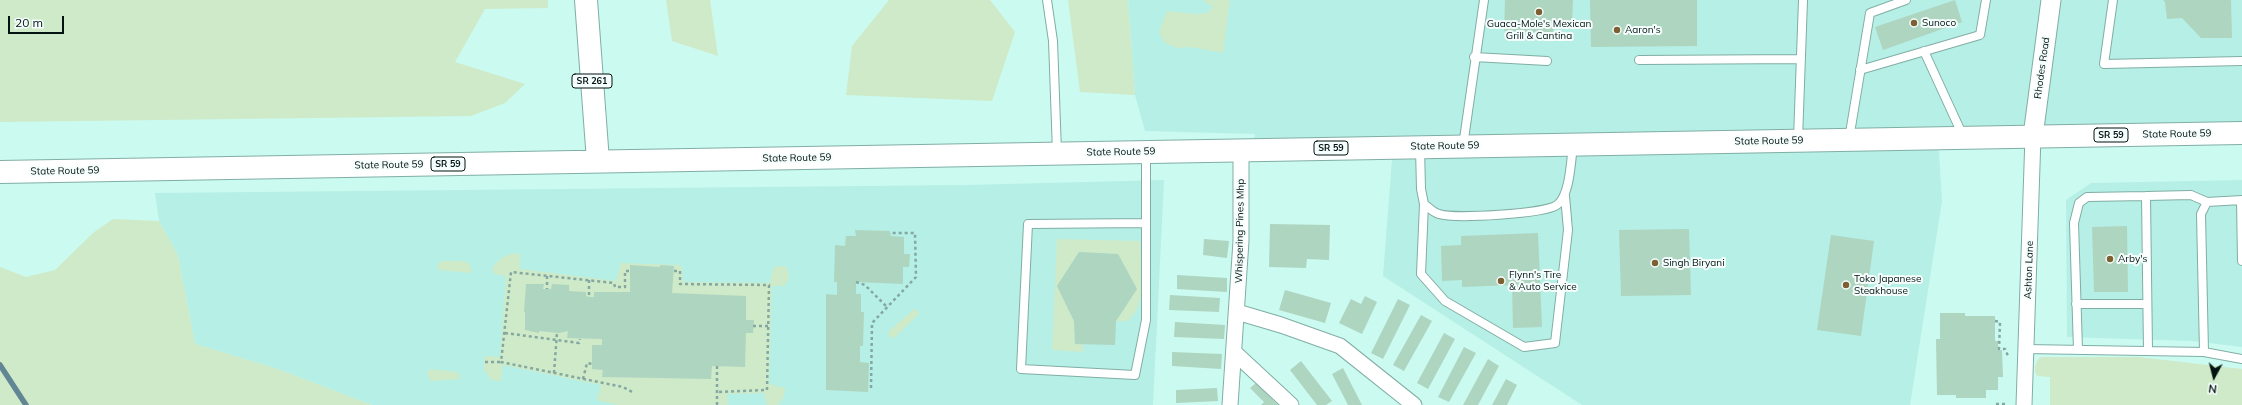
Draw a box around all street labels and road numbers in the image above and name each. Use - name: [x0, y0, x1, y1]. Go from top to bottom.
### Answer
- street label: Rhodes Road: [2032, 36, 2052, 100]
- road number: SR 261: [572, 74, 612, 88]
- street label: State Route 59: [2142, 127, 2212, 141]
- road number: SR 59: [2094, 128, 2128, 142]
- street label: State Route 59: [1734, 134, 1804, 148]
- street label: State Route 59: [1410, 139, 1480, 153]
- road number: SR 59: [1314, 141, 1348, 155]
- street label: State Route 59: [1086, 145, 1156, 159]
- street label: State Route 59: [762, 151, 832, 165]
- road number: SR 59: [431, 157, 465, 171]
- street label: State Route 59: [354, 158, 424, 172]
- street label: State Route 59: [30, 164, 100, 178]
- street label: Whispering Pines Mhp: [1233, 179, 1247, 283]
- street label: Ashton Lane: [2022, 241, 2036, 299]

